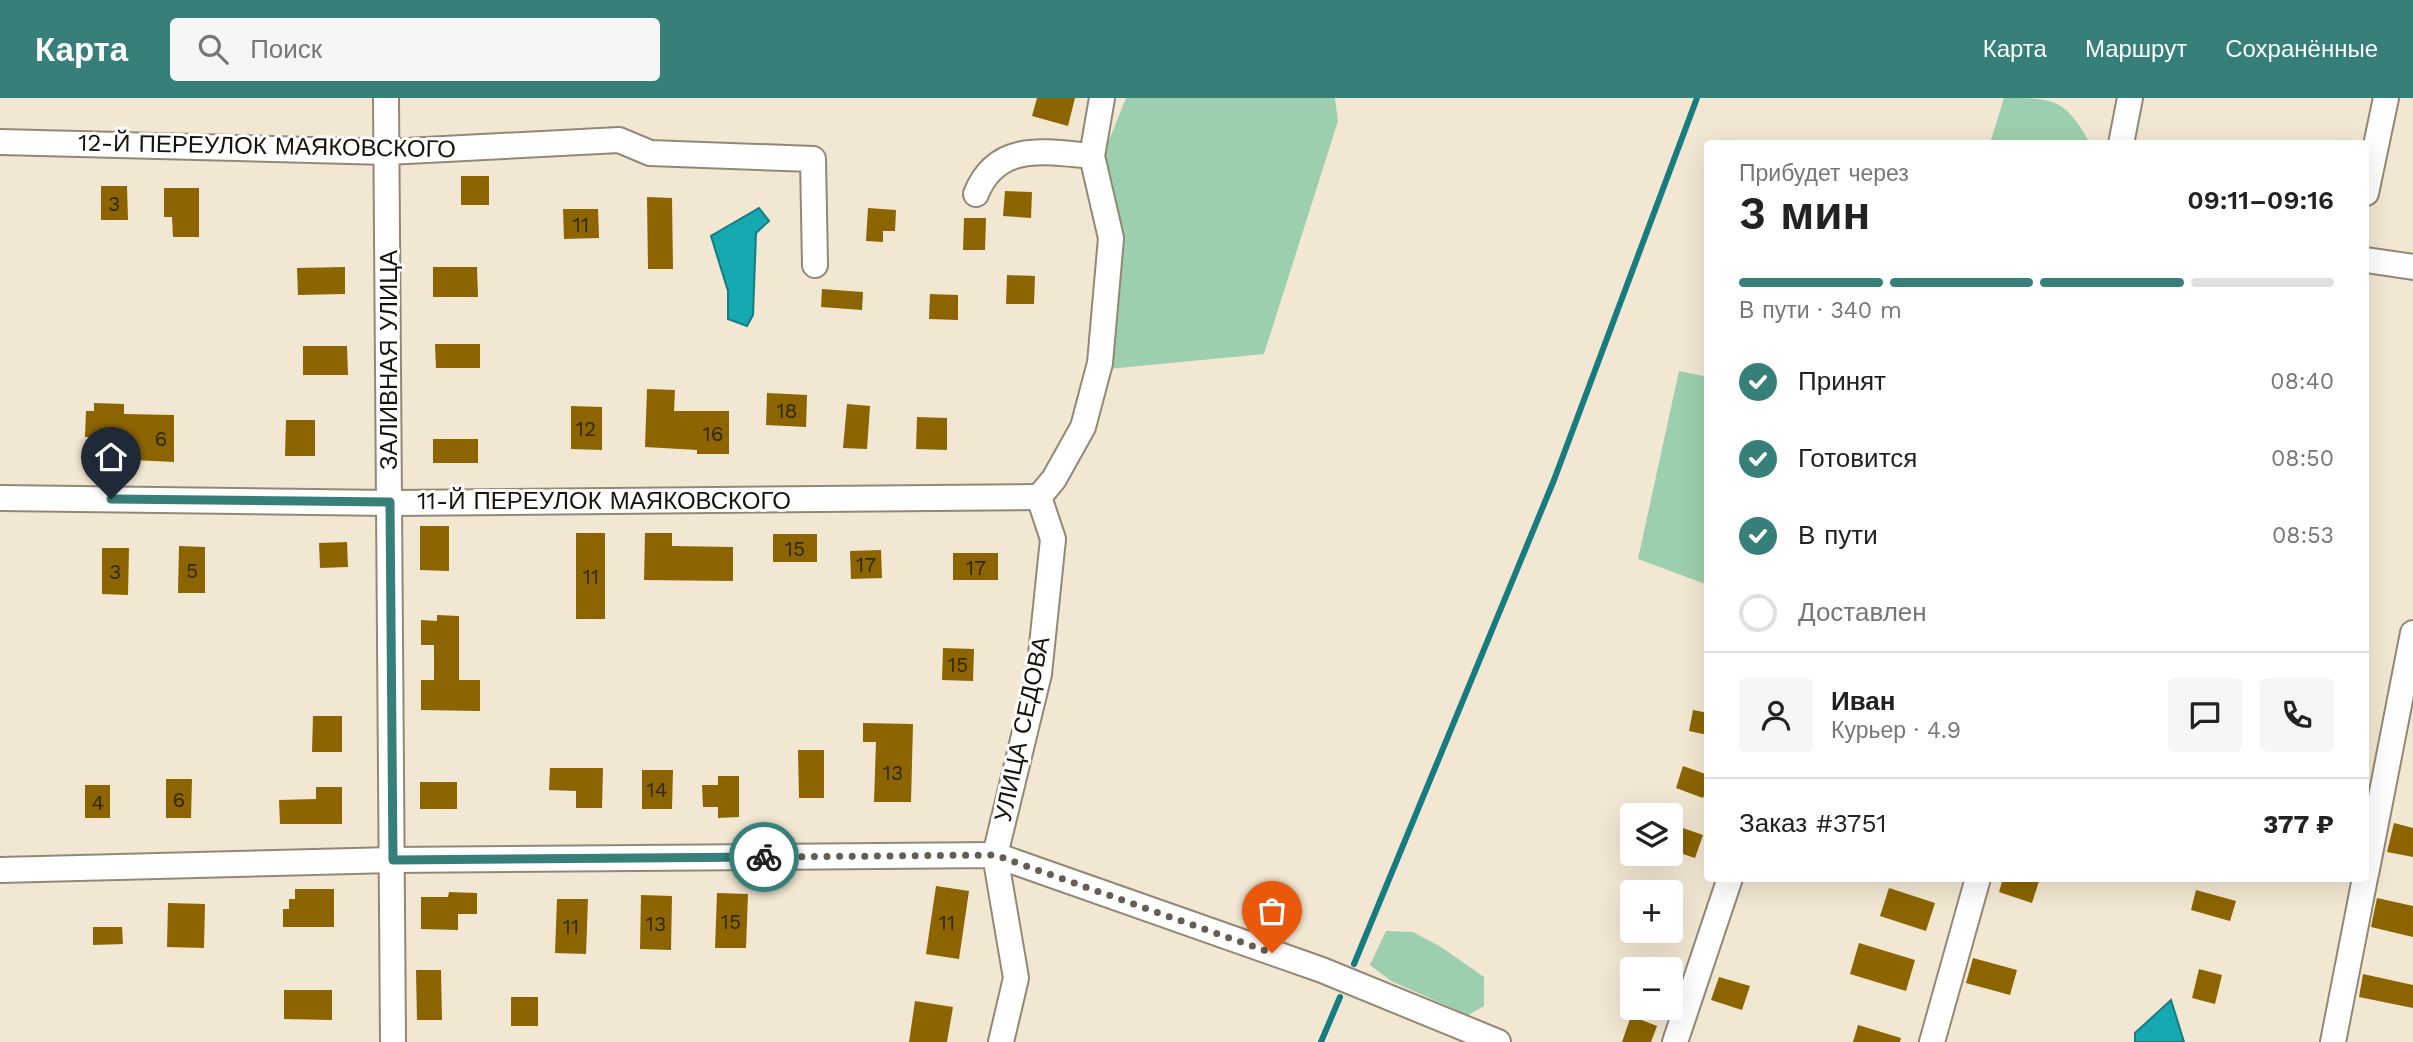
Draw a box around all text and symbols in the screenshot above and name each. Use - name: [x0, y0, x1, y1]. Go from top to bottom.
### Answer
- search box: [170, 18, 660, 81]
- text: Карта: [35, 30, 128, 69]
- icon: search: [194, 30, 232, 68]
- text: Поиск: [250, 34, 322, 64]
- text: Карта: [1983, 35, 2047, 63]
- text: Маршрут: [2085, 35, 2187, 63]
- text: Сохранённые: [2225, 35, 2378, 63]
- street label: 12-Й ПЕРЕУЛОК МАЯКОВСКОГО: [78, 129, 456, 163]
- text: Прибудет через: [1739, 160, 1909, 187]
- text: 09:11–09:16: [2187, 185, 2334, 215]
- text: 3 мин: [1739, 186, 1870, 240]
- house number: 3: [108, 191, 120, 216]
- house number: 11: [573, 212, 589, 237]
- street label: ЗАЛИВНАЯ УЛИЦА: [375, 250, 403, 470]
- text: В пути · 340 m: [1739, 297, 1902, 324]
- icon: check: [1739, 363, 1777, 401]
- text: Принят: [1798, 366, 1886, 396]
- text: 08:40: [2270, 368, 2334, 395]
- house number: 18: [776, 398, 798, 423]
- house number: 12: [576, 416, 596, 441]
- house number: 16: [703, 421, 723, 446]
- house number: 6: [155, 426, 167, 451]
- pin: [81, 427, 141, 499]
- icon: home: [92, 438, 130, 476]
- icon: check: [1739, 440, 1777, 478]
- text: Готовится: [1798, 443, 1917, 473]
- text: 08:50: [2271, 445, 2334, 472]
- street label: 11-Й ПЕРЕУЛОК МАЯКОВСКОГО: [417, 487, 791, 515]
- icon: check: [1739, 517, 1777, 555]
- text: В пути: [1798, 520, 1878, 550]
- text: 08:53: [2272, 522, 2334, 549]
- house number: 15: [785, 536, 805, 561]
- house number: 17: [856, 552, 876, 577]
- house number: 17: [966, 555, 986, 580]
- house number: 5: [186, 558, 198, 583]
- house number: 3: [109, 559, 121, 584]
- house number: 11: [583, 564, 599, 589]
- text: Доставлен: [1798, 597, 1927, 627]
- street label: УЛИЦА СЕДОВА: [989, 634, 1055, 824]
- house number: 15: [948, 652, 968, 677]
- button: person: [1739, 678, 1813, 752]
- button: chat: [2168, 678, 2242, 752]
- button: phone: [2260, 678, 2334, 752]
- text: Иван: [1831, 686, 1896, 716]
- text: Курьер · 4.9: [1831, 717, 1961, 744]
- house number: 13: [883, 760, 903, 785]
- house number: 14: [646, 777, 668, 802]
- house number: 6: [173, 787, 185, 812]
- house number: 4: [92, 790, 104, 815]
- map controls: [1620, 803, 1683, 1020]
- button: layers: [1620, 803, 1683, 866]
- text: Заказ #3751: [1739, 808, 1887, 838]
- text: 377 ₽: [2263, 809, 2334, 839]
- courier: [729, 822, 799, 892]
- icon: bike: [745, 838, 783, 876]
- button: +: [1620, 880, 1683, 943]
- pin: [1242, 881, 1302, 953]
- icon: bag: [1253, 892, 1291, 930]
- house number: 15: [721, 909, 741, 934]
- house number: 11: [939, 910, 955, 935]
- house number: 13: [646, 911, 666, 936]
- house number: 11: [563, 914, 579, 939]
- button: −: [1620, 957, 1683, 1020]

